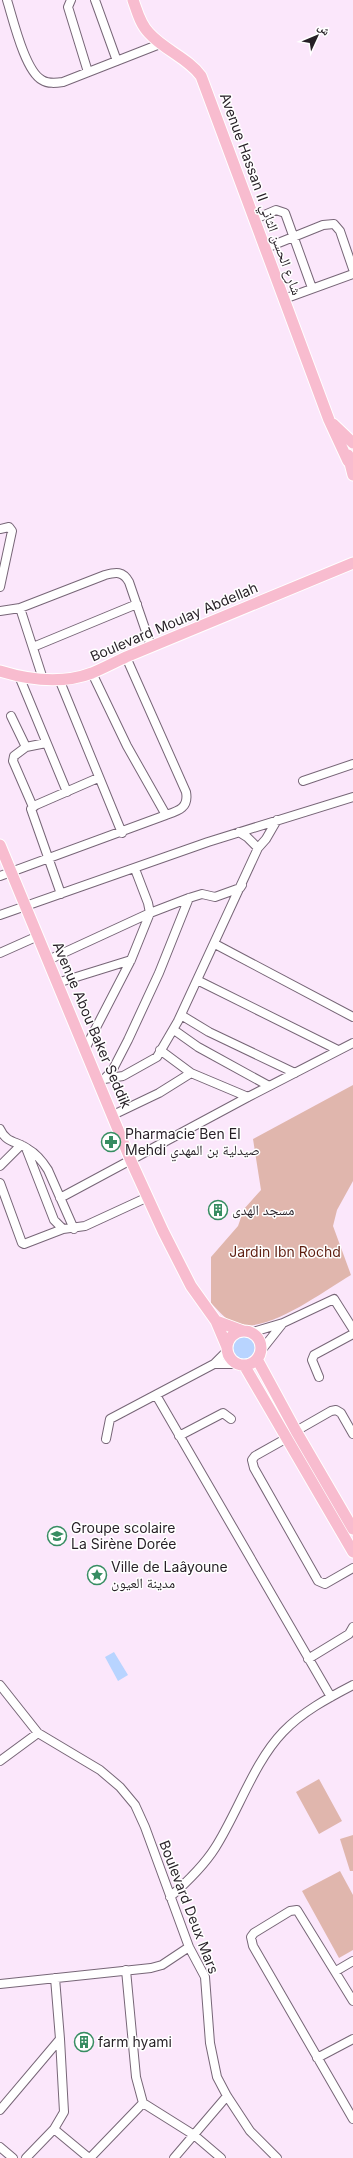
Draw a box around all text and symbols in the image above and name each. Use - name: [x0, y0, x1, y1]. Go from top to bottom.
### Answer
- north arrow: [297, 16, 337, 56]
- text: ش: [314, 20, 334, 39]
- street label: Avenue Hassan II شارع الحسن الثاني: [214, 91, 306, 298]
- street label: Boulevard Moulay Abdellah: [87, 578, 260, 665]
- street label: Avenue Abou Baker Seddik: [50, 939, 135, 1111]
- place label: Pharmacie Ben El Mehdi صيدلية بن المهدي: [125, 1125, 260, 1162]
- pharmacy icon: Pharmacie Ben El Mehdi صيدلية بن المهدي: [100, 1131, 122, 1153]
- building icon: مسجد الهدى: [207, 1199, 229, 1221]
- place label: مسجد الهدى: [232, 1201, 295, 1219]
- park label: Jardin Ibn Rochd: [229, 1243, 341, 1260]
- place label: Groupe scolaire La Sirène Dorée: [71, 1519, 177, 1552]
- school or university icon: Groupe scolaire La Sirène Dorée: [46, 1525, 68, 1547]
- place label: Ville de Laâyoune مدينة العيون: [111, 1558, 228, 1592]
- place icon: Ville de Laâyoune مدينة العيون: [86, 1564, 108, 1586]
- street label: Boulevard Deux Mars: [156, 1838, 223, 1976]
- building icon: farm hyami: [73, 2031, 95, 2053]
- place label: farm hyami: [98, 2033, 172, 2050]

